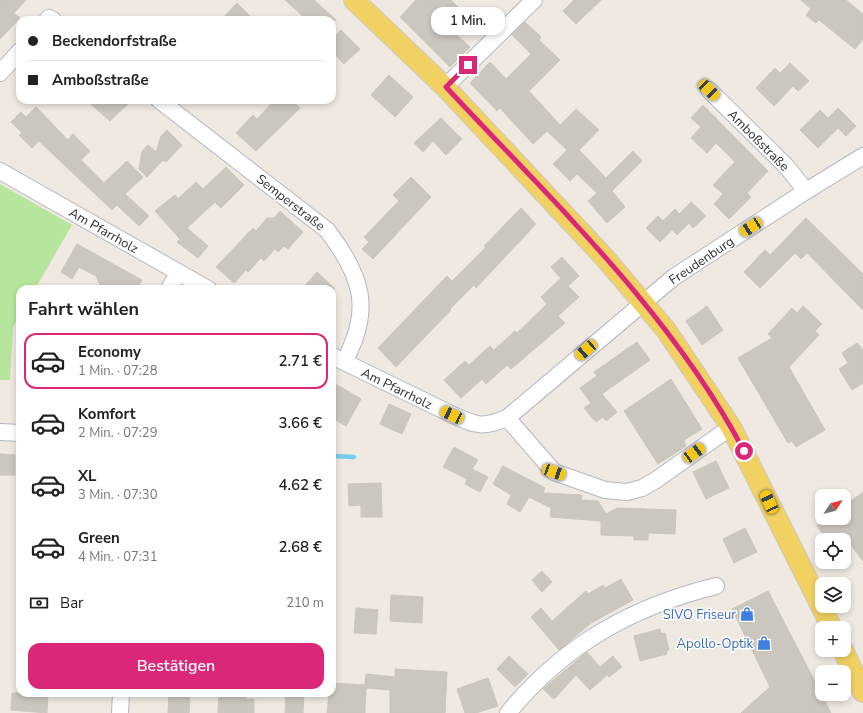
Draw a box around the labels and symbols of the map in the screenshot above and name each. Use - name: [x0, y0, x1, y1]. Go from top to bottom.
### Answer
- callout: 1 Min.: [431, 7, 505, 35]
- route end: [459, 56, 477, 74]
- car: [696, 77, 722, 103]
- street label: Amboßstraße: [723, 106, 793, 176]
- street label: Semperstraße: [252, 170, 328, 235]
- street label: Am Pfarrholz: [66, 204, 141, 258]
- car: [738, 215, 764, 239]
- street label: Freudenburg: [666, 232, 738, 289]
- car: [573, 338, 599, 362]
- street label: Am Pfarrholz: [358, 364, 435, 414]
- car: [439, 404, 465, 426]
- car: [681, 441, 707, 465]
- route start: [735, 442, 753, 460]
- car: [541, 462, 567, 482]
- car: [758, 489, 780, 515]
- north arrow: [815, 489, 851, 525]
- place label: SIVO Friseur: [663, 606, 736, 624]
- shop icon: SIVO Friseur: [739, 606, 755, 622]
- place label: Apollo-Optik: [677, 635, 753, 653]
- shop icon: Apollo-Optik: [756, 635, 772, 651]

